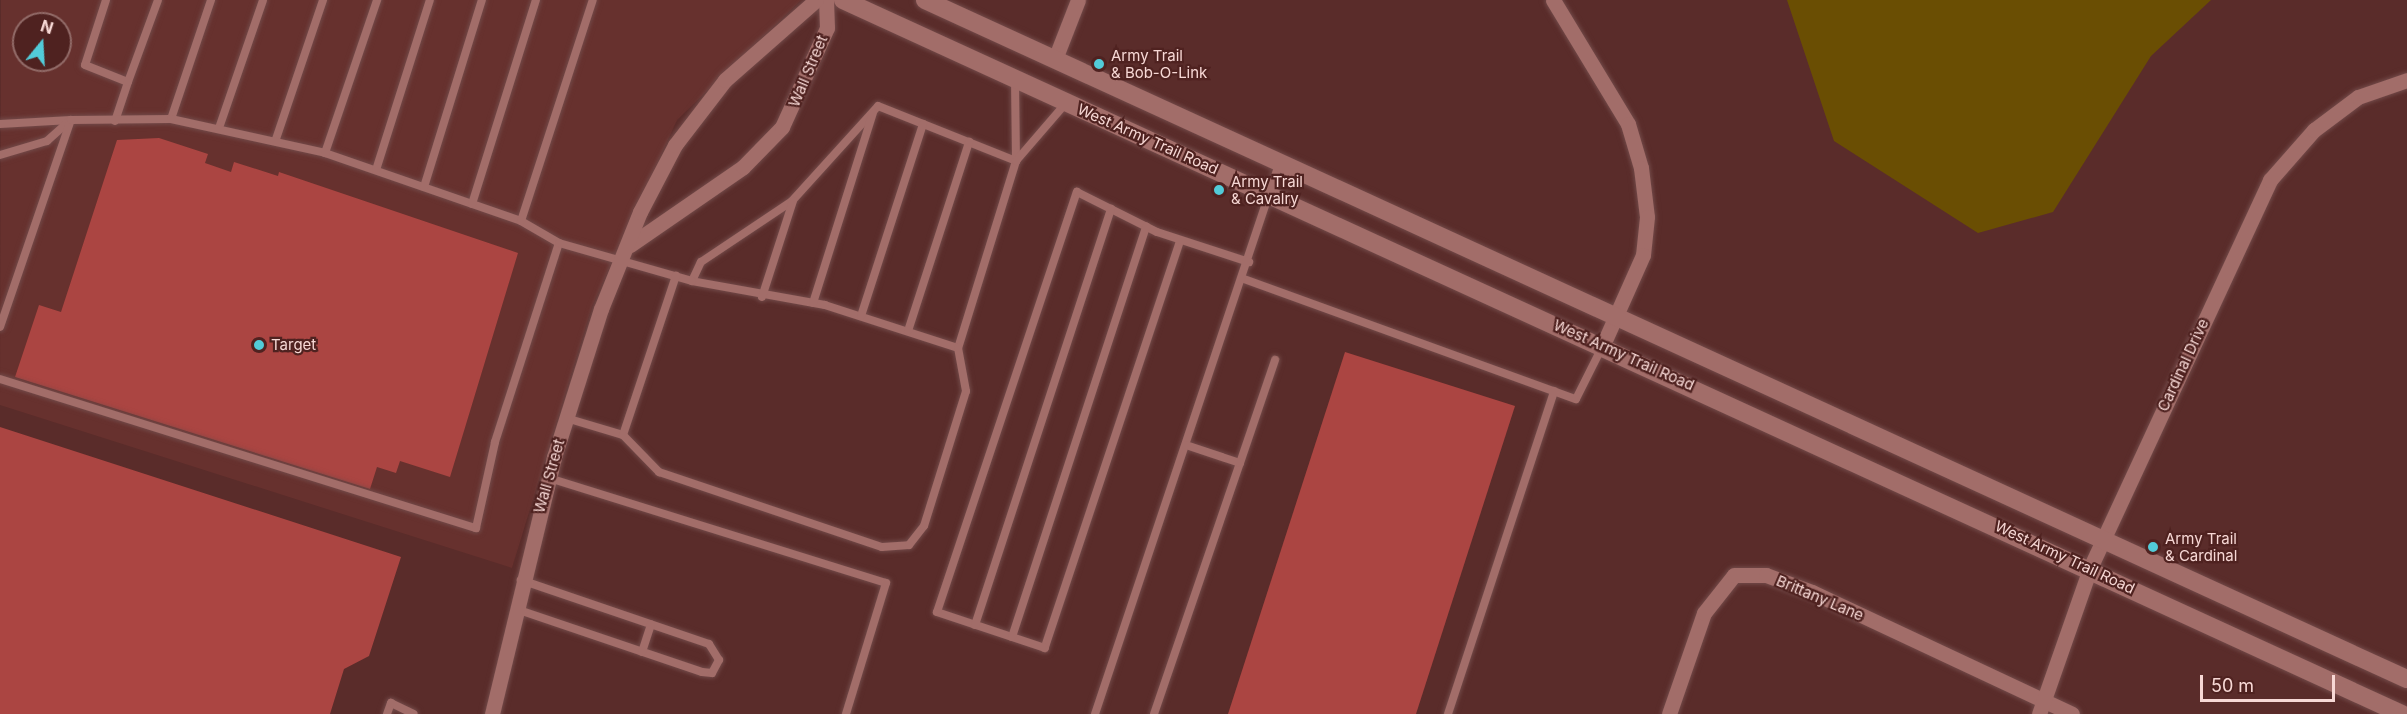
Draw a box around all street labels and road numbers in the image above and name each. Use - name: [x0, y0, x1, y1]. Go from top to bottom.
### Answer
- street label: Wall Street: [785, 32, 831, 110]
- street label: West Army Trail Road: [1075, 100, 1221, 178]
- street label: West Army Trail Road: [1551, 316, 1697, 394]
- street label: Cardinal Drive: [2154, 316, 2212, 414]
- street label: Wall Street: [530, 437, 568, 515]
- street label: West Army Trail Road: [1992, 517, 2138, 597]
- street label: Brittany Lane: [1774, 572, 1866, 624]

